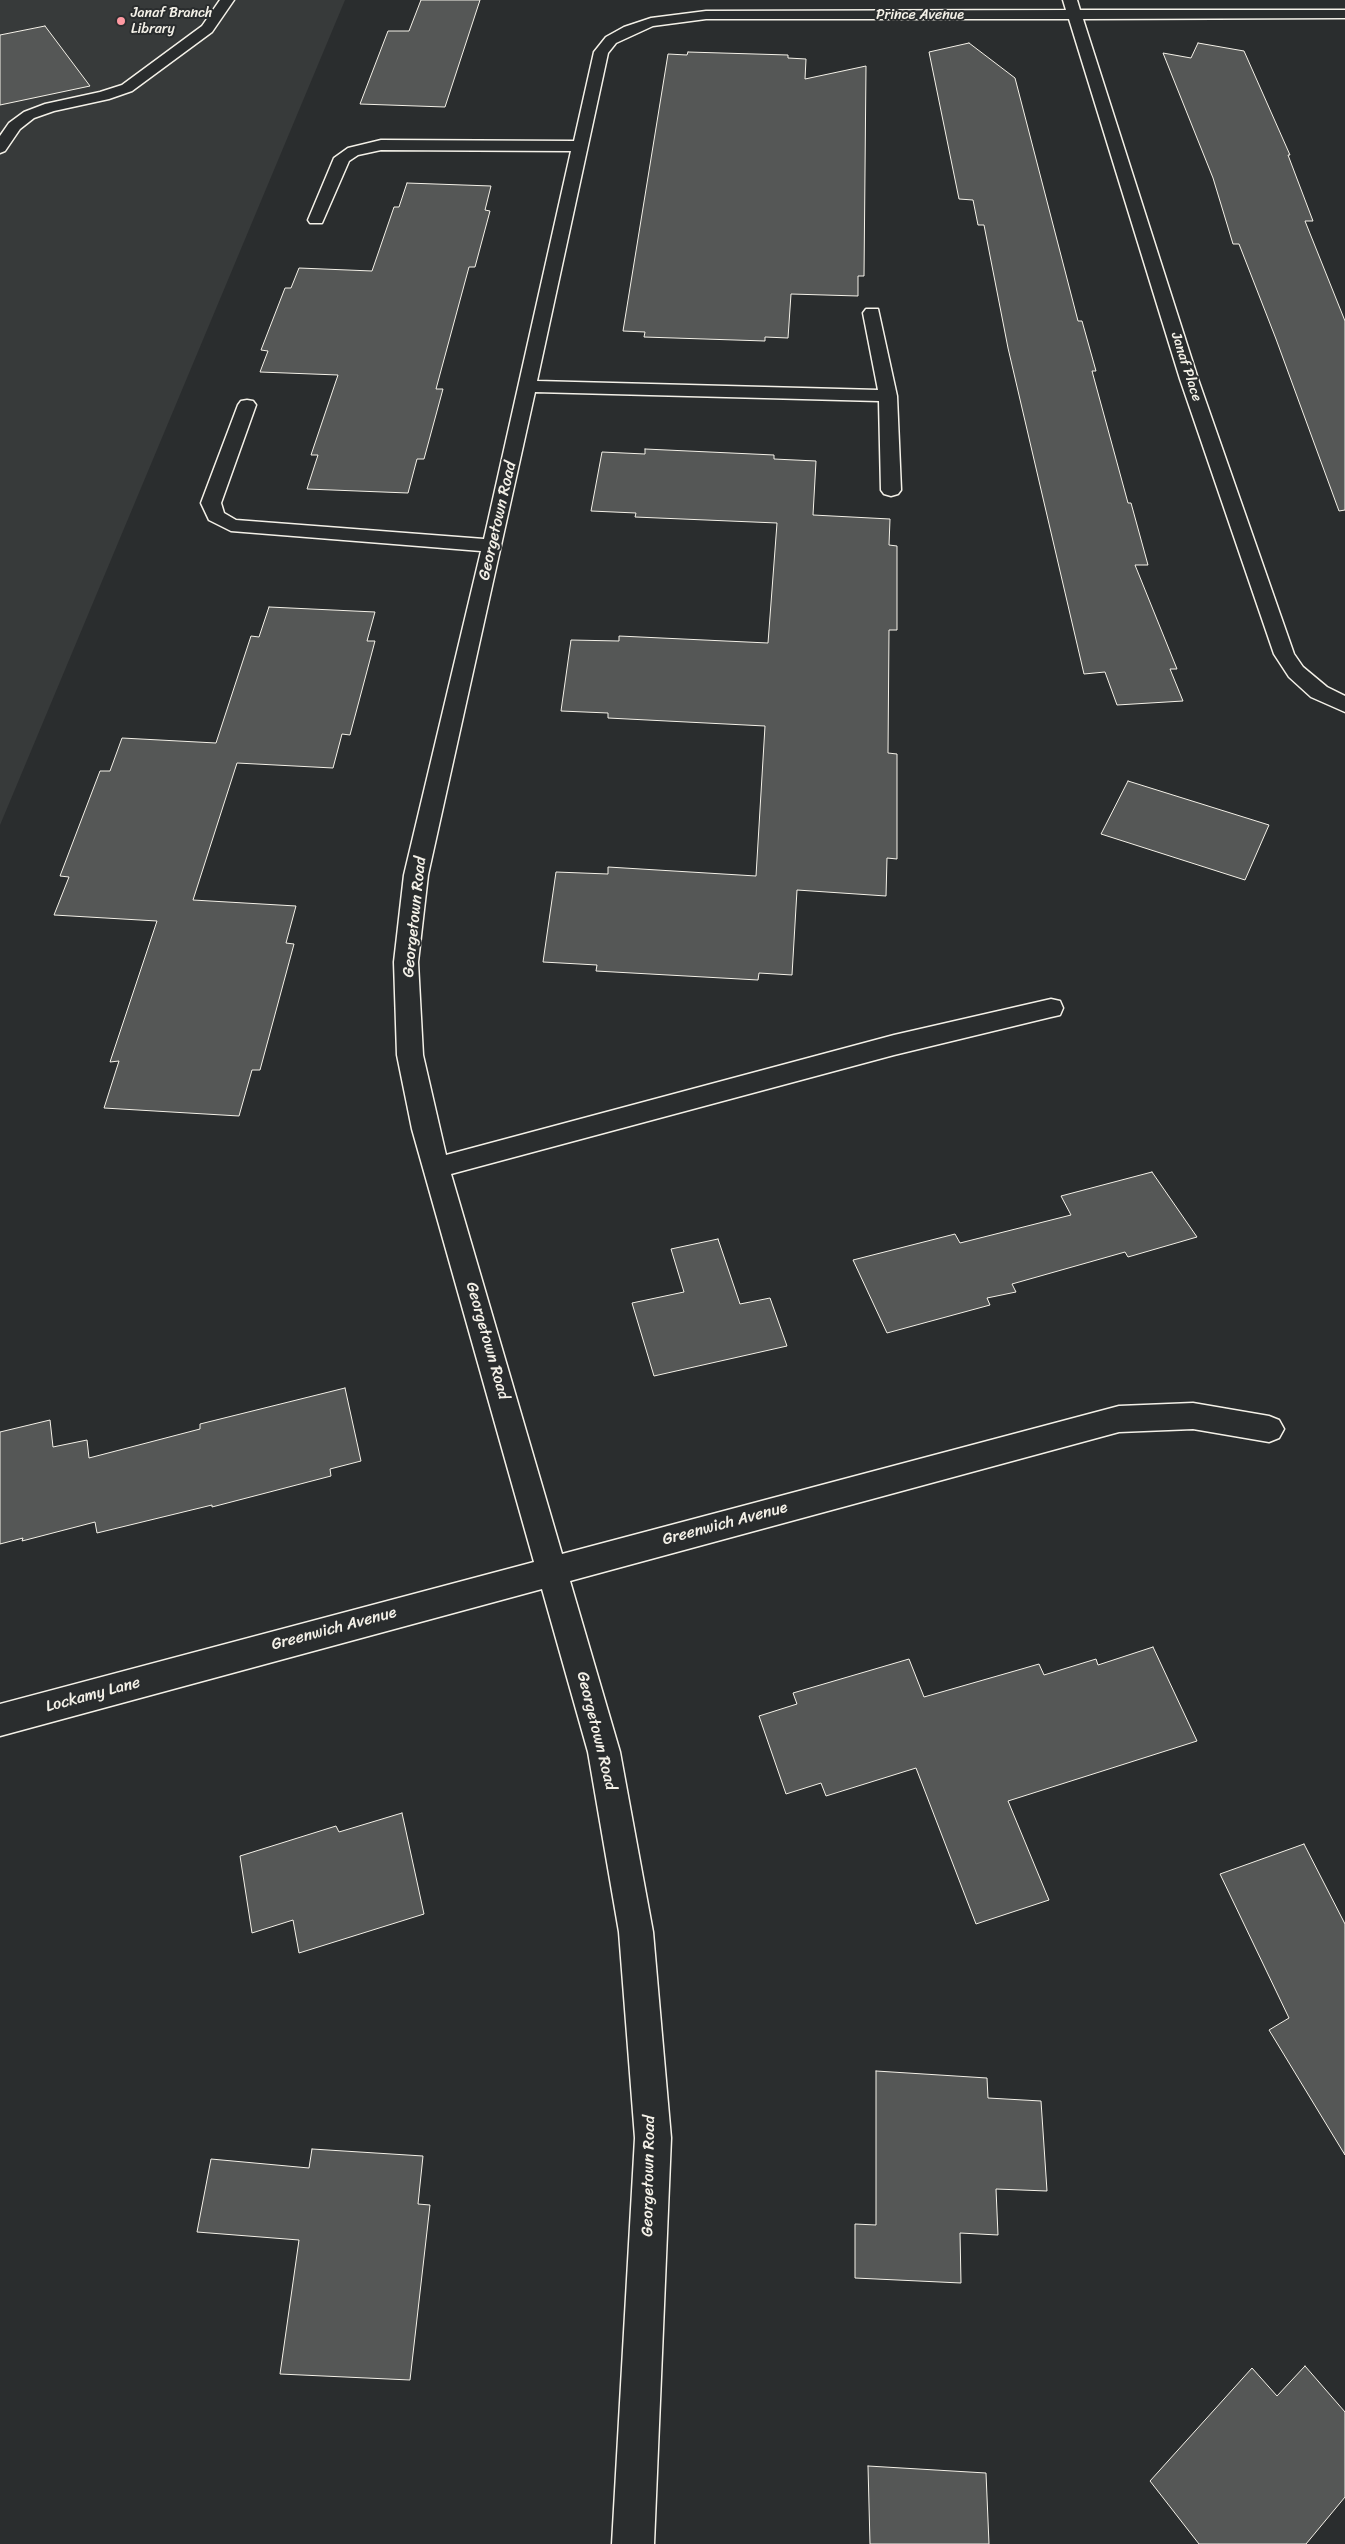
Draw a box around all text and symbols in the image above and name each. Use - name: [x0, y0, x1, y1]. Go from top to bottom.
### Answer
- place label: Janaf Branch Library: [131, 5, 212, 38]
- street label: Prince Avenue: [876, 7, 964, 23]
- marker: Janaf Branch Library: [115, 15, 127, 27]
- street label: Janaf Place: [1167, 330, 1205, 404]
- street label: Georgetown Road: [475, 460, 521, 582]
- street label: Georgetown Road: [399, 856, 431, 978]
- street label: Georgetown Road: [461, 1280, 513, 1402]
- street label: Greenwich Avenue: [660, 1498, 790, 1550]
- street label: Greenwich Avenue: [269, 1603, 399, 1655]
- street label: Georgetown Road: [572, 1670, 620, 1792]
- street label: Lockamy Lane: [44, 1673, 142, 1717]
- street label: Georgetown Road: [638, 2115, 660, 2237]

